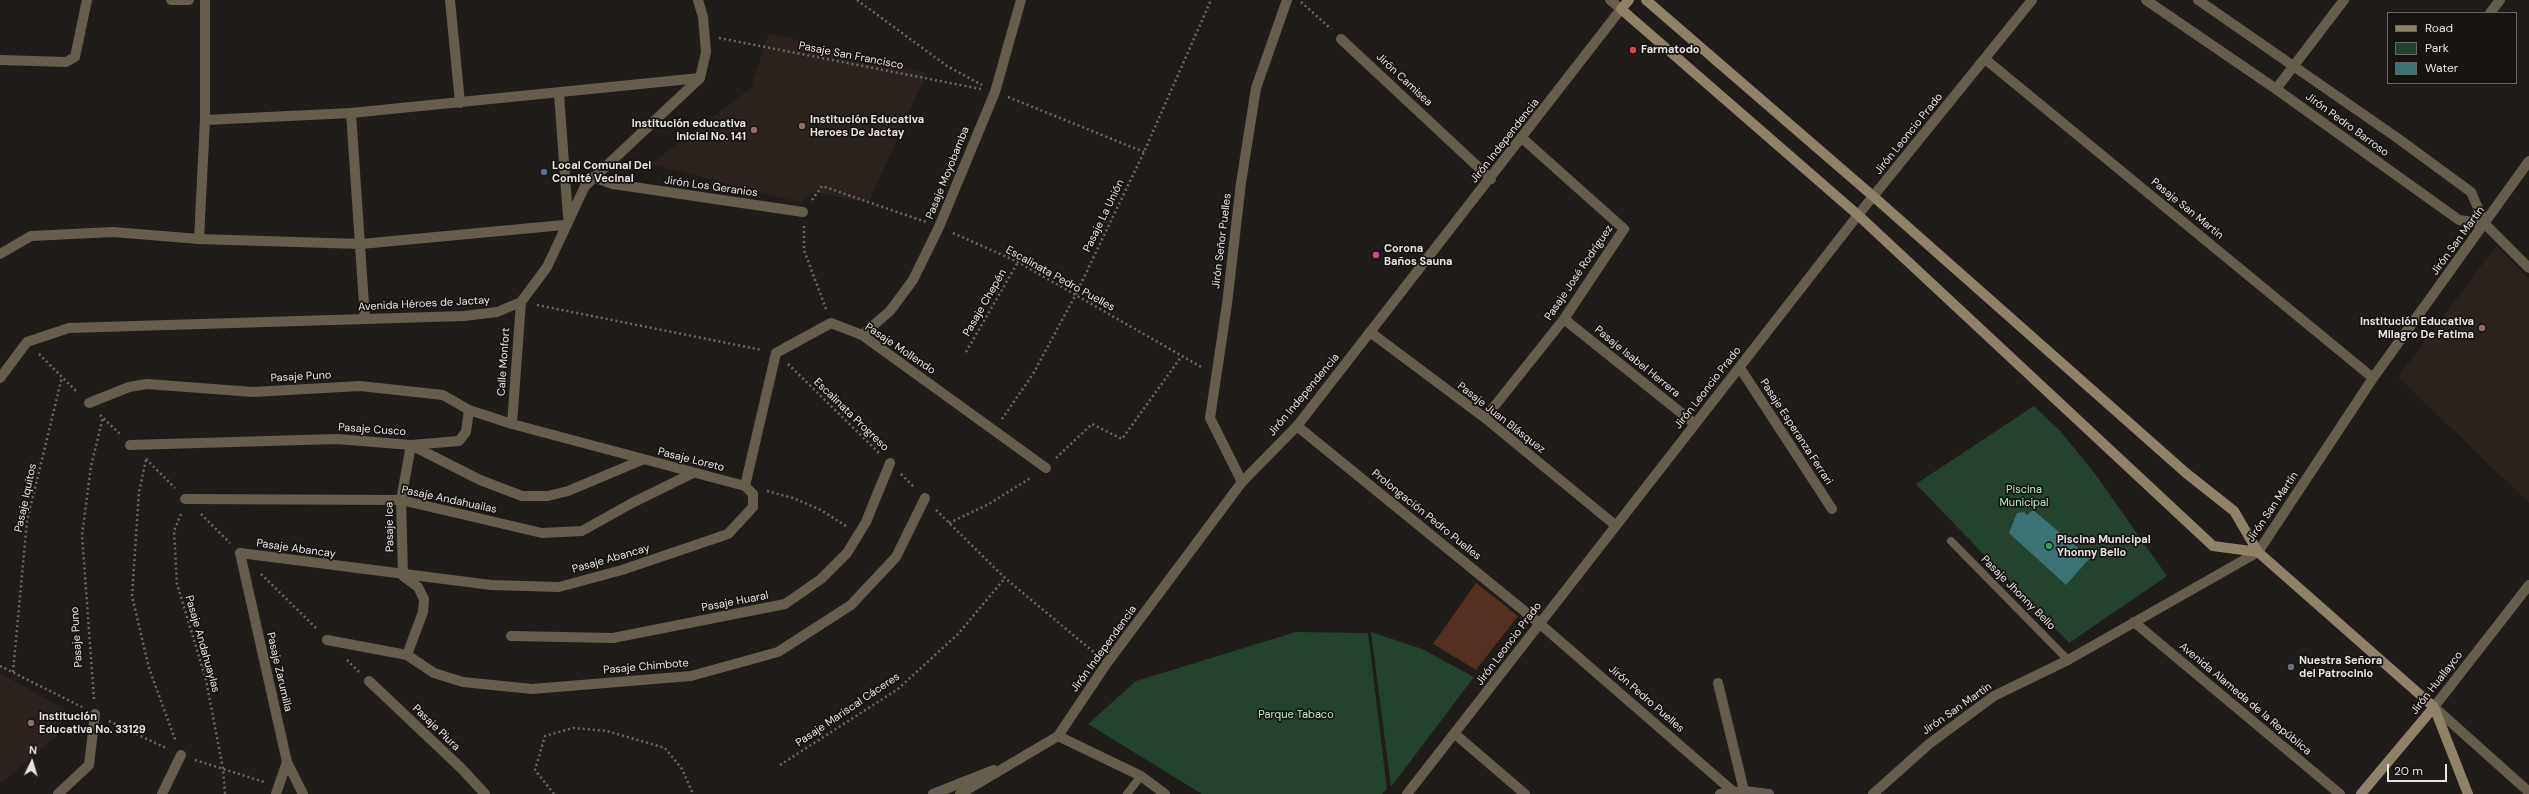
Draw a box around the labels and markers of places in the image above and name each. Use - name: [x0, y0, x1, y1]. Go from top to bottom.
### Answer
- place label: Farmatodo: [1641, 43, 1700, 57]
- marker: Farmatodo: [1628, 45, 1638, 55]
- place label: Institución Educativa Heroes De Jactay: [810, 113, 924, 139]
- place label: Institución educativa inicial No. 141: [632, 117, 746, 143]
- marker: Institución Educativa Heroes De Jactay: [797, 121, 807, 131]
- marker: Institución educativa inicial No. 141: [749, 125, 759, 135]
- place label: Local Comunal Del Comité Vecinal: [552, 159, 651, 185]
- marker: Local Comunal Del Comité Vecinal: [539, 167, 549, 177]
- place label: Corona Baños Sauna: [1384, 242, 1452, 268]
- marker: Corona Baños Sauna: [1371, 250, 1381, 260]
- place label: Institución Educativa Milagro De Fatima: [2360, 315, 2474, 341]
- marker: Institución Educativa Milagro De Fatima: [2477, 323, 2487, 333]
- place label: Piscina Municipal Yhonny Bello: [2057, 533, 2151, 559]
- marker: Piscina Municipal Yhonny Bello: [2044, 541, 2054, 551]
- place label: Nuestra Señora del Patrocinio: [2299, 654, 2382, 680]
- marker: Nuestra Señora del Patrocinio: [2286, 662, 2296, 672]
- place label: Institución Educativa No. 33129: [39, 710, 146, 736]
- marker: Institución Educativa No. 33129: [26, 718, 36, 728]

